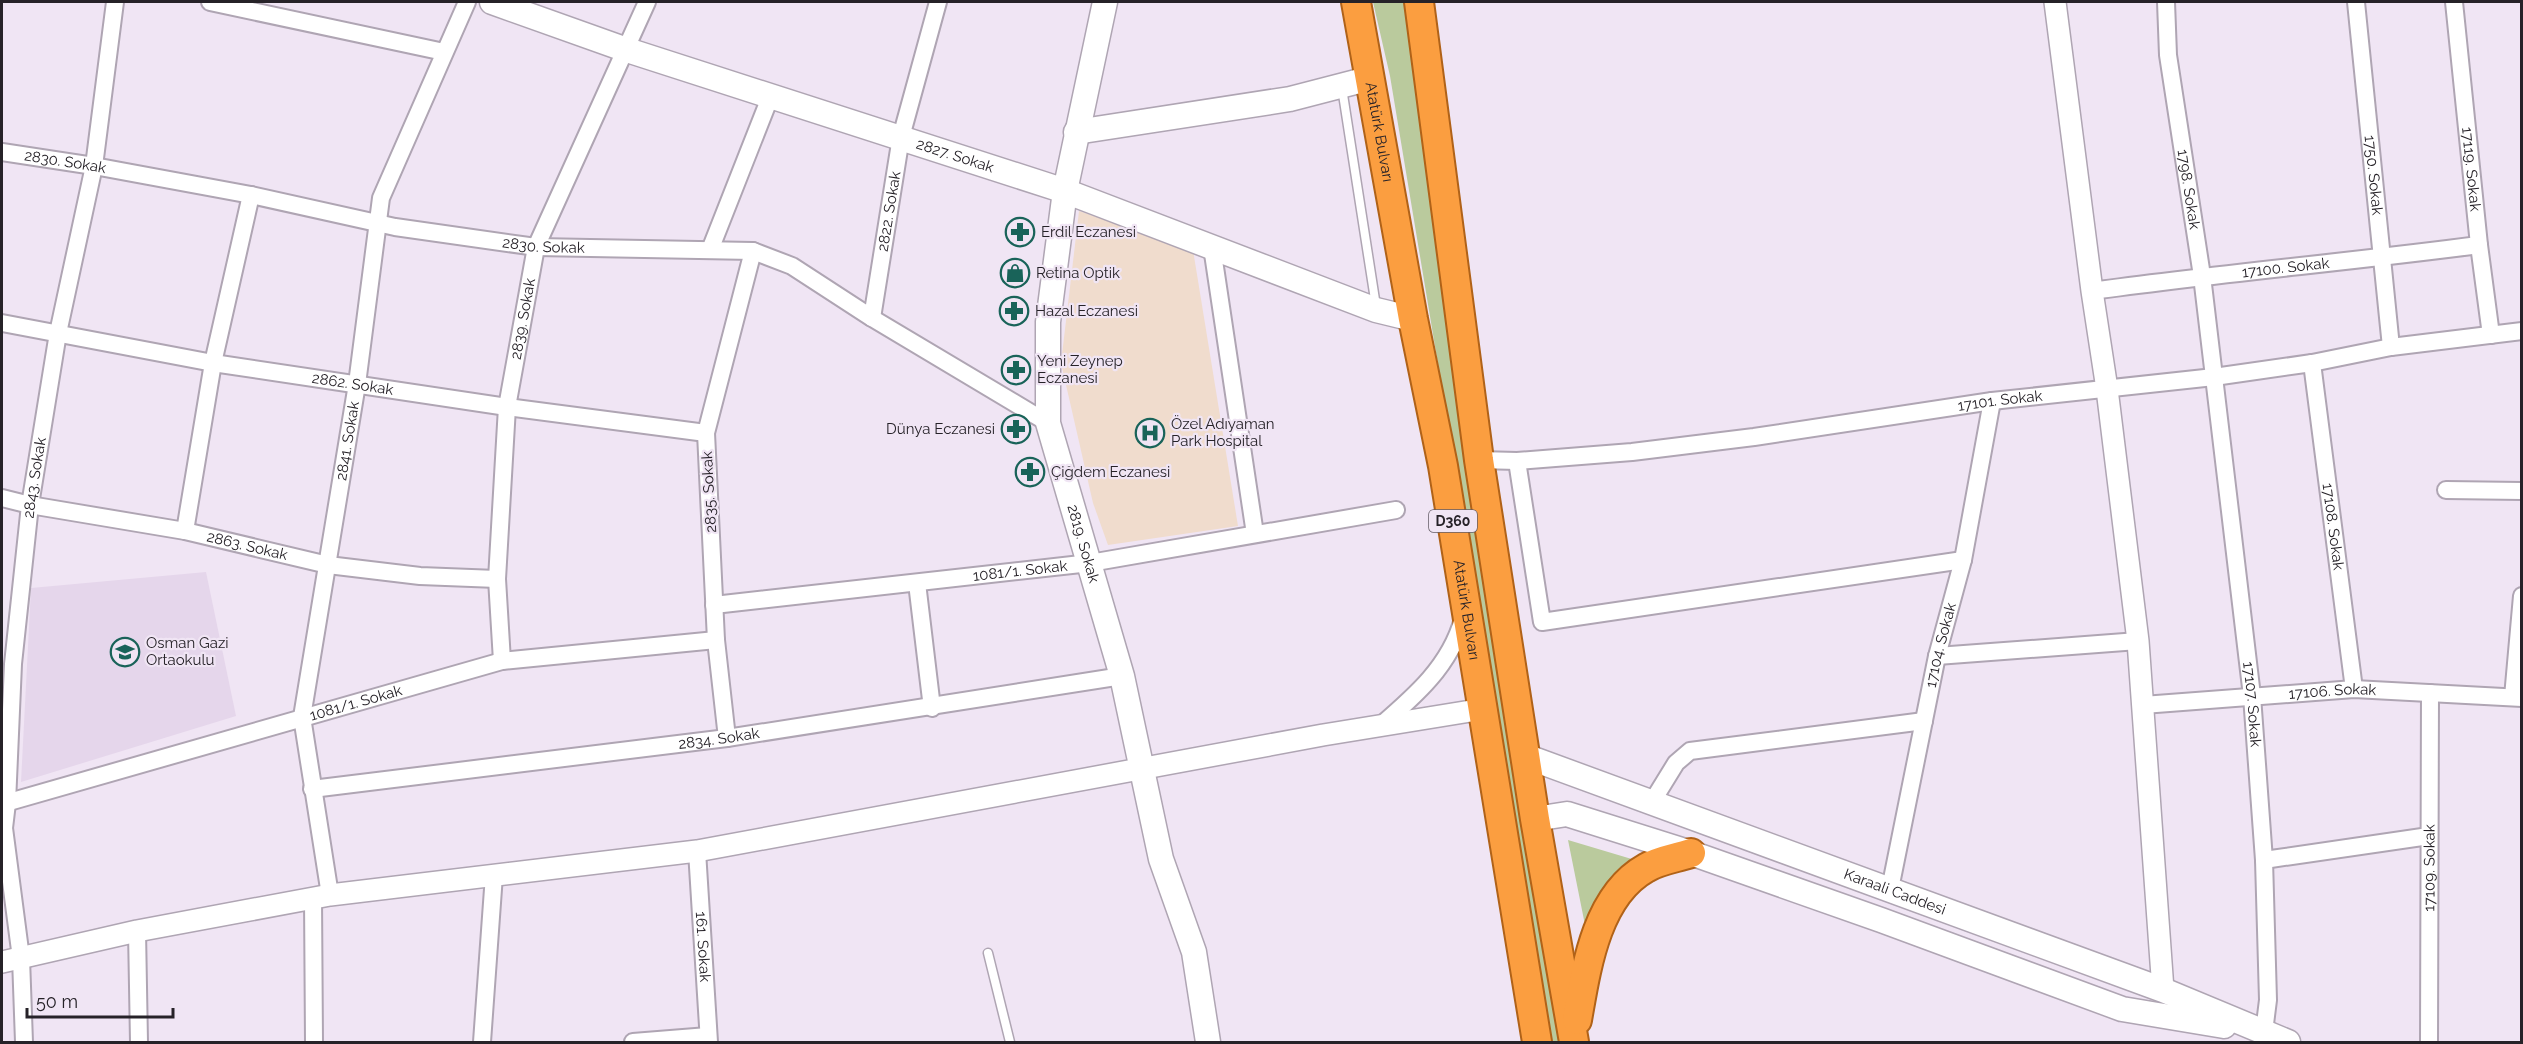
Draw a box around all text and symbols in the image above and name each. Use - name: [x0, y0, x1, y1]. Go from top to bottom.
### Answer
- street label: Atatürk Bulvarı: [1362, 80, 1397, 183]
- street label: 17119. Sokak: [2458, 126, 2484, 212]
- street label: 1750. Sokak: [2361, 134, 2387, 216]
- street label: 2827. Sokak: [914, 135, 996, 177]
- street label: 2830. Sokak: [23, 147, 108, 177]
- street label: 1798. Sokak: [2174, 148, 2204, 231]
- street label: 2822. Sokak: [874, 170, 904, 253]
- pharmacy icon: Erdil Eczanesi: [1004, 216, 1036, 248]
- place label: Erdil Eczanesi: [1041, 223, 1136, 241]
- street label: 2830. Sokak: [501, 233, 585, 257]
- street label: 17100. Sokak: [2241, 254, 2330, 281]
- shop icon: Retina Optik: [999, 257, 1031, 289]
- place label: Retina Optik: [1036, 264, 1120, 282]
- street label: 2839. Sokak: [507, 277, 539, 361]
- pharmacy icon: Hazal Eczanesi: [998, 295, 1030, 327]
- place label: Hazal Eczanesi: [1035, 302, 1138, 320]
- place label: Yeni Zeynep Eczanesi: [1037, 352, 1123, 387]
- pharmacy icon: Yeni Zeynep Eczanesi: [1000, 354, 1032, 386]
- street label: 2862. Sokak: [311, 369, 395, 399]
- street label: 17101. Sokak: [1956, 387, 2043, 415]
- street label: 2841. Sokak: [332, 400, 363, 482]
- pharmacy icon: Dünya Eczanesi: [1000, 413, 1032, 445]
- place label: Özel Adıyaman Park Hospital: [1171, 414, 1275, 450]
- hospital icon: Özel Adıyaman Park Hospital: [1134, 417, 1166, 449]
- place label: Dünya Eczanesi: [886, 420, 995, 438]
- street label: 2843. Sokak: [20, 436, 50, 519]
- street label: 2835. Sokak: [698, 451, 720, 533]
- pharmacy icon: Çiğdem Eczanesi: [1014, 456, 1046, 488]
- place label: Çiğdem Eczanesi: [1051, 463, 1170, 481]
- street label: 17108. Sokak: [2319, 482, 2348, 571]
- street label: 2819. Sokak: [1063, 502, 1103, 585]
- road number: D360: [1429, 510, 1477, 532]
- street label: 2863. Sokak: [205, 527, 290, 564]
- street label: 1081/1. Sokak: [972, 557, 1068, 585]
- street label: Atatürk Bulvarı: [1449, 559, 1484, 661]
- street label: 17104. Sokak: [1922, 601, 1960, 689]
- place label: Osman Gazi Ortaokulu: [146, 634, 229, 669]
- school or university icon: Osman Gazi Ortaokulu: [109, 636, 141, 668]
- street label: 17107. Sokak: [2239, 661, 2265, 748]
- street label: 17106. Sokak: [2288, 680, 2377, 703]
- street label: 1081/1. Sokak: [308, 681, 404, 725]
- street label: 2834. Sokak: [677, 724, 761, 753]
- street label: 17109. Sokak: [2420, 824, 2439, 912]
- street label: Karaali Caddesi: [1841, 865, 1948, 919]
- street label: 161. Sokak: [692, 911, 714, 983]
- scale bar: [27, 981, 172, 1019]
- text: 50 m: [36, 991, 78, 1012]

